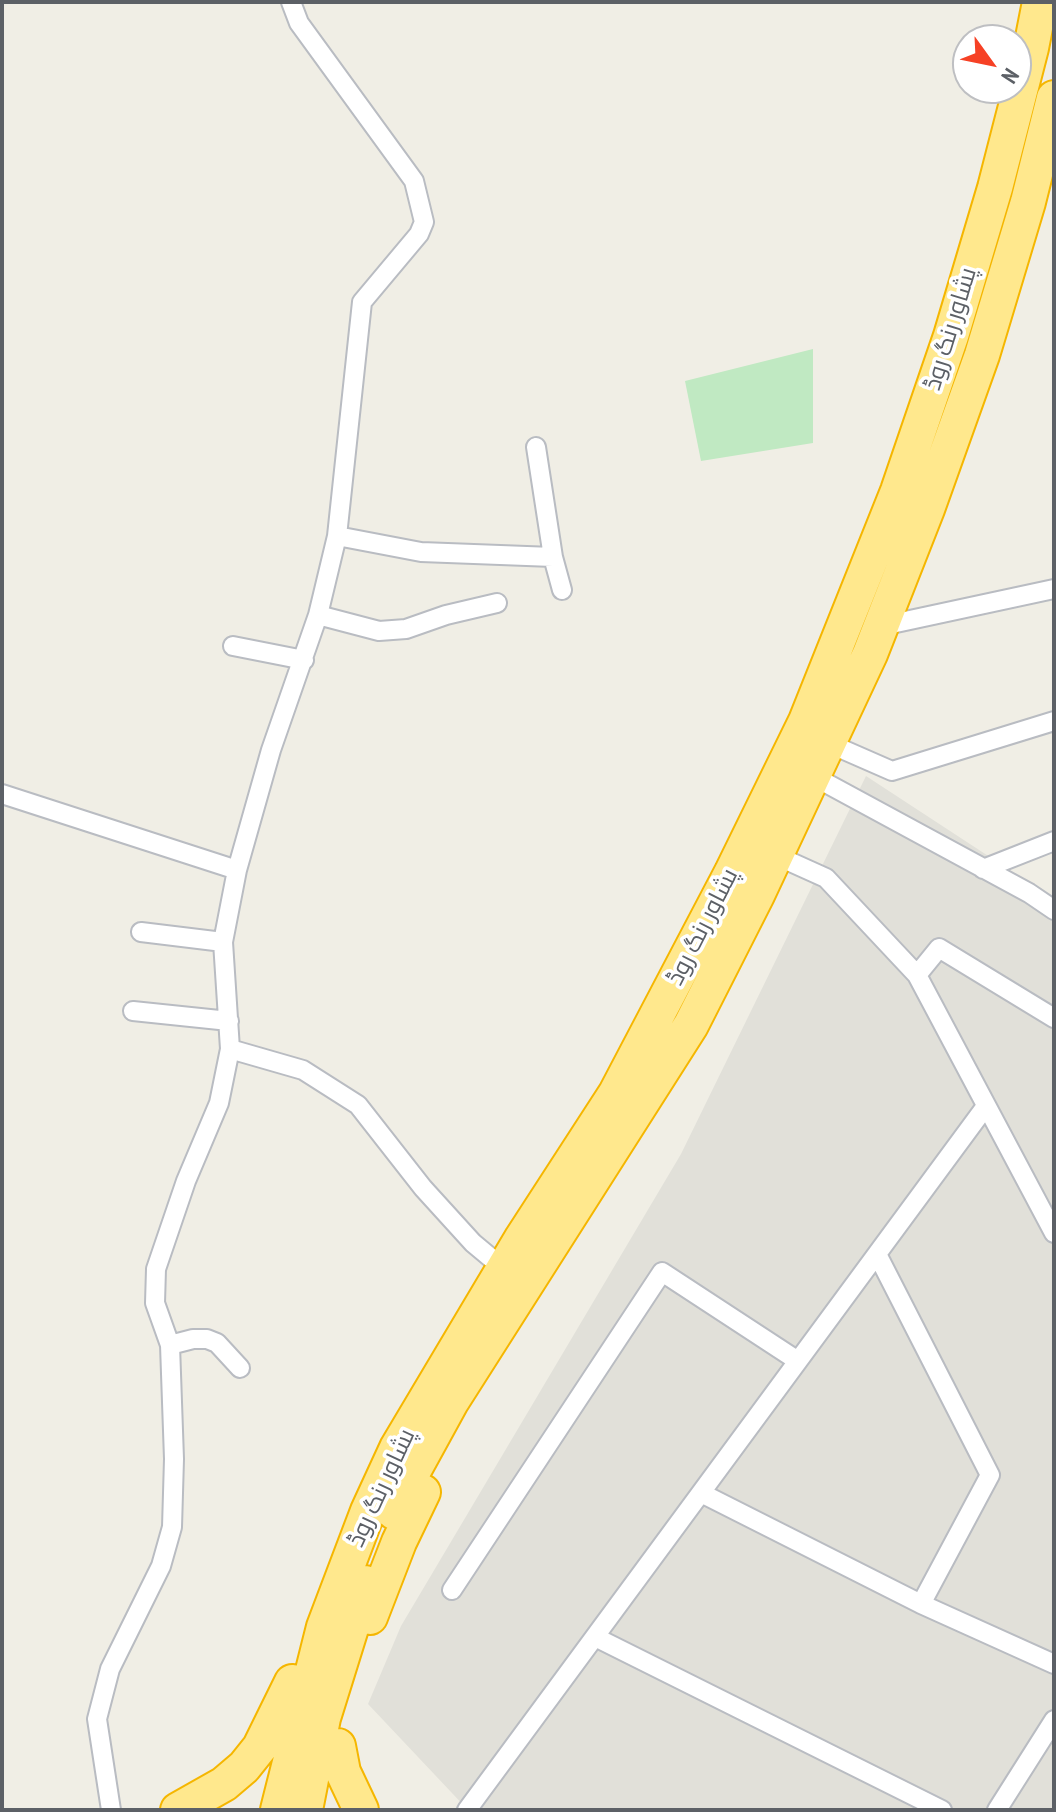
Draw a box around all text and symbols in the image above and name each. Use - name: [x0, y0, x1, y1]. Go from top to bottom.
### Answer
- north arrow: [952, 24, 1032, 104]
- text: N: [995, 63, 1025, 89]
- street label: پشاور رنگ روڈ: [919, 264, 983, 394]
- street label: پشاور رنگ روڈ: [661, 864, 745, 990]
- street label: پشاور رنگ روڈ: [342, 1424, 422, 1552]

